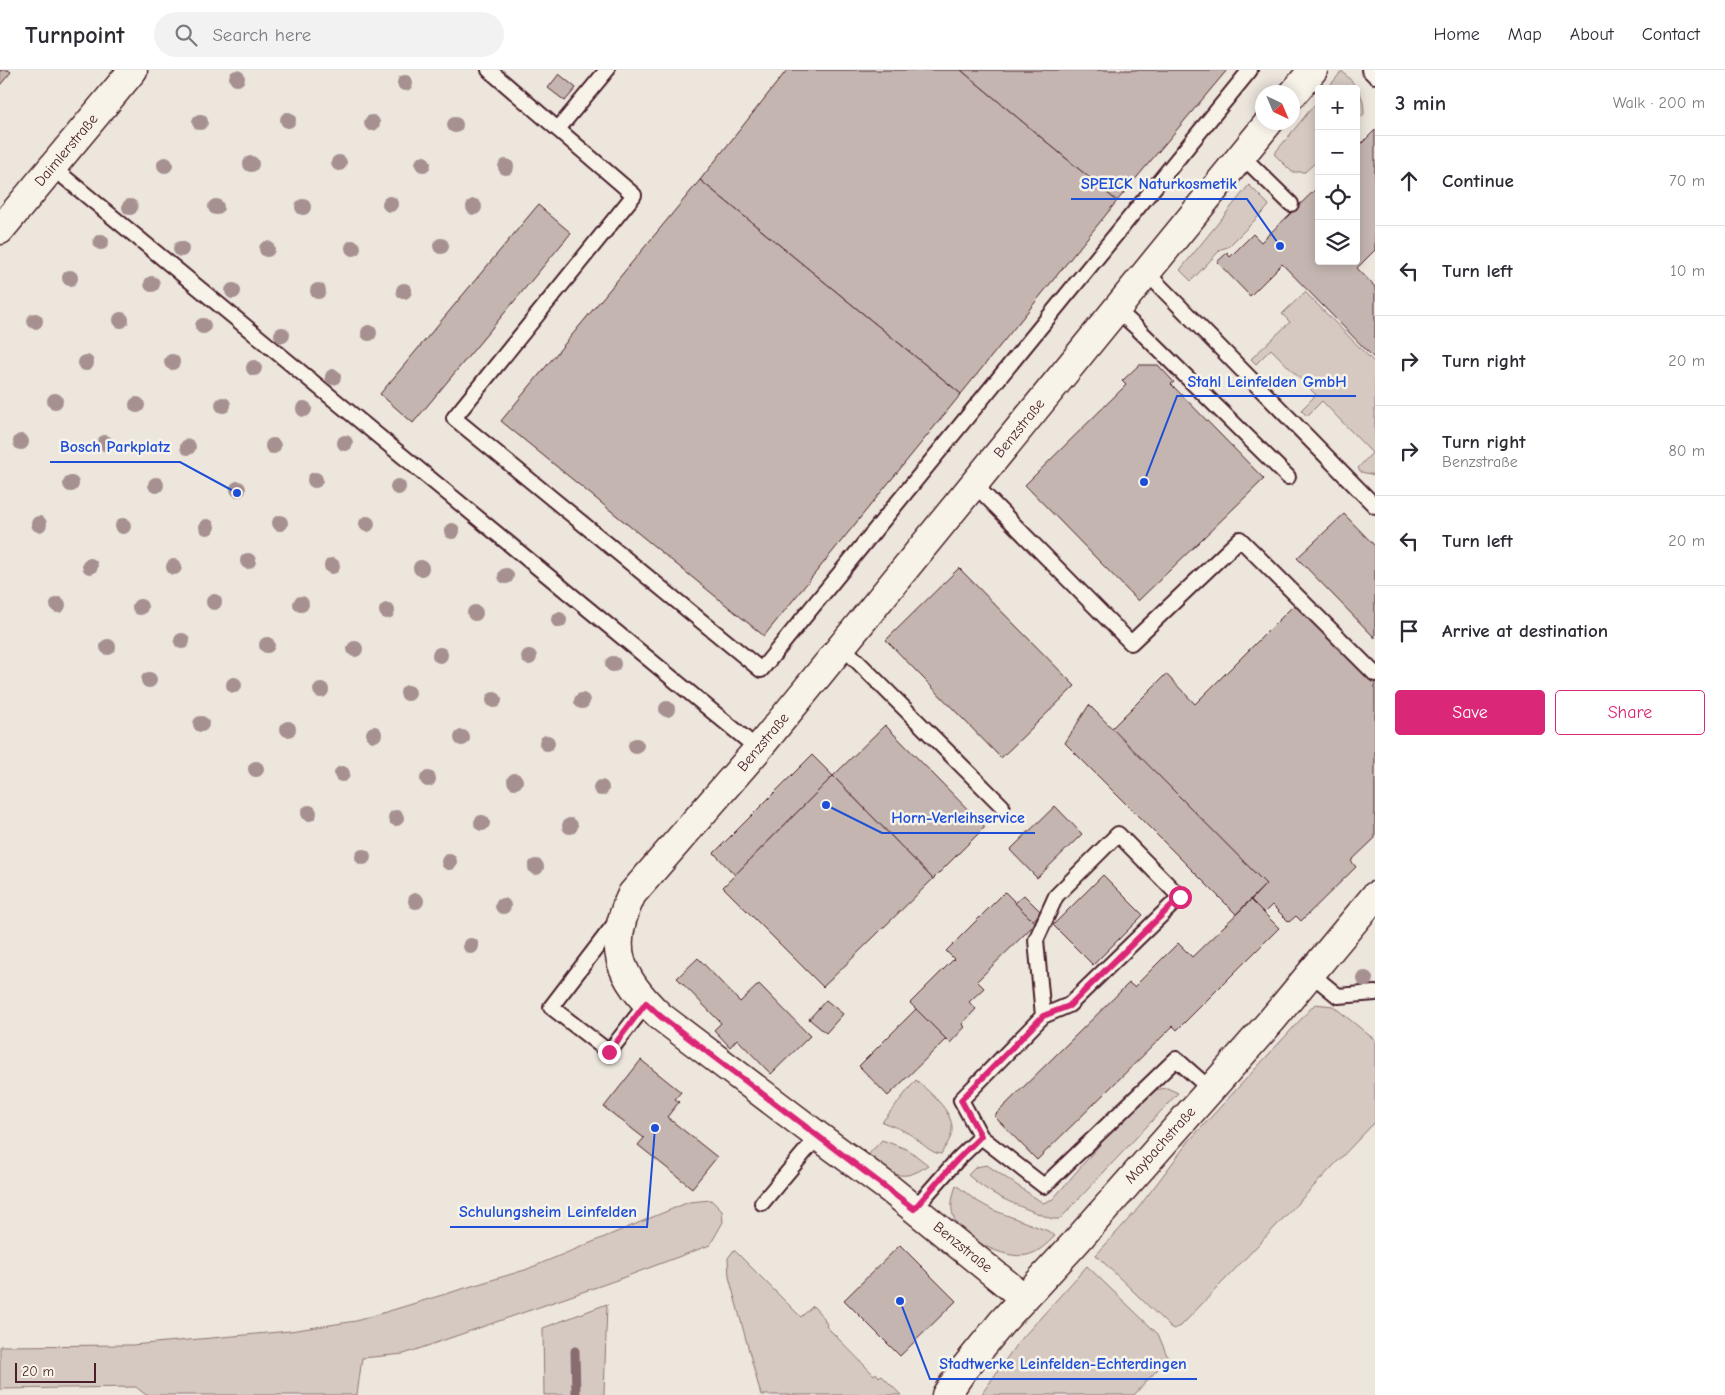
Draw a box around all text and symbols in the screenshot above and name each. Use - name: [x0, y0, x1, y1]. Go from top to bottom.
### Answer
- search box: [154, 12, 504, 57]
- text: Turnpoint: [25, 21, 124, 49]
- icon: search: [172, 21, 200, 49]
- text: Search here: [212, 24, 311, 46]
- text: Home: [1433, 24, 1480, 45]
- text: Map: [1508, 24, 1542, 45]
- text: About: [1570, 24, 1614, 45]
- text: Contact: [1642, 24, 1700, 45]
- north arrow: [1255, 85, 1300, 130]
- map controls: [1315, 85, 1360, 265]
- button: +: [1315, 85, 1360, 130]
- text: 3 min: [1395, 91, 1446, 115]
- text: Walk · 200 m: [1613, 94, 1705, 112]
- street label: Daimlerstraße: [30, 110, 102, 190]
- button: −: [1315, 130, 1360, 175]
- icon: ahead: [1395, 167, 1423, 195]
- callout: SPEICK Naturkosmetik: [1071, 168, 1247, 199]
- text: Continue: [1442, 170, 1514, 192]
- text: 70 m: [1669, 172, 1705, 190]
- text: SPEICK Naturkosmetik: [1081, 175, 1237, 193]
- button: locate: [1315, 175, 1360, 220]
- button: layers: [1315, 220, 1360, 265]
- icon: left: [1395, 257, 1423, 285]
- text: Turn left: [1442, 260, 1513, 282]
- text: 10 m: [1670, 262, 1705, 280]
- icon: right: [1395, 347, 1423, 375]
- text: Turn right: [1442, 350, 1526, 372]
- text: 20 m: [1668, 352, 1705, 370]
- callout: Stahl Leinfelden GmbH: [1177, 365, 1356, 396]
- text: Stahl Leinfelden GmbH: [1187, 373, 1347, 391]
- street label: Benzstraße: [990, 394, 1049, 461]
- callout: Bosch Parkplatz: [50, 431, 180, 462]
- text: Turn right: [1442, 431, 1526, 453]
- icon: right: [1395, 437, 1423, 465]
- text: Bosch Parkplatz: [60, 438, 170, 456]
- text: 80 m: [1668, 442, 1705, 460]
- text: Benzstraße: [1442, 453, 1518, 471]
- icon: left: [1395, 527, 1423, 555]
- text: Turn left: [1442, 530, 1513, 552]
- text: 20 m: [1668, 532, 1705, 550]
- icon: arrive: [1395, 617, 1423, 645]
- text: Arrive at destination: [1442, 620, 1608, 642]
- button: Save: [1395, 690, 1545, 735]
- button: Share: [1555, 690, 1705, 735]
- street label: Benzstraße: [733, 709, 793, 775]
- callout: Horn-Verleihservice: [882, 802, 1035, 833]
- text: Horn-Verleihservice: [891, 809, 1025, 827]
- route start: [1169, 886, 1192, 909]
- route end: [598, 1041, 621, 1064]
- street label: Maybachstraße: [1121, 1102, 1200, 1187]
- callout: Schulungsheim Leinfelden: [450, 1196, 647, 1227]
- text: Schulungsheim Leinfelden: [459, 1203, 637, 1221]
- street label: Benzstraße: [930, 1218, 997, 1277]
- callout: Stadtwerke Leinfelden-Echterdingen: [930, 1348, 1197, 1379]
- text: Stadtwerke Leinfelden-Echterdingen: [939, 1355, 1187, 1373]
- scale bar: [15, 1360, 96, 1383]
- text: 20 m: [22, 1363, 54, 1380]

